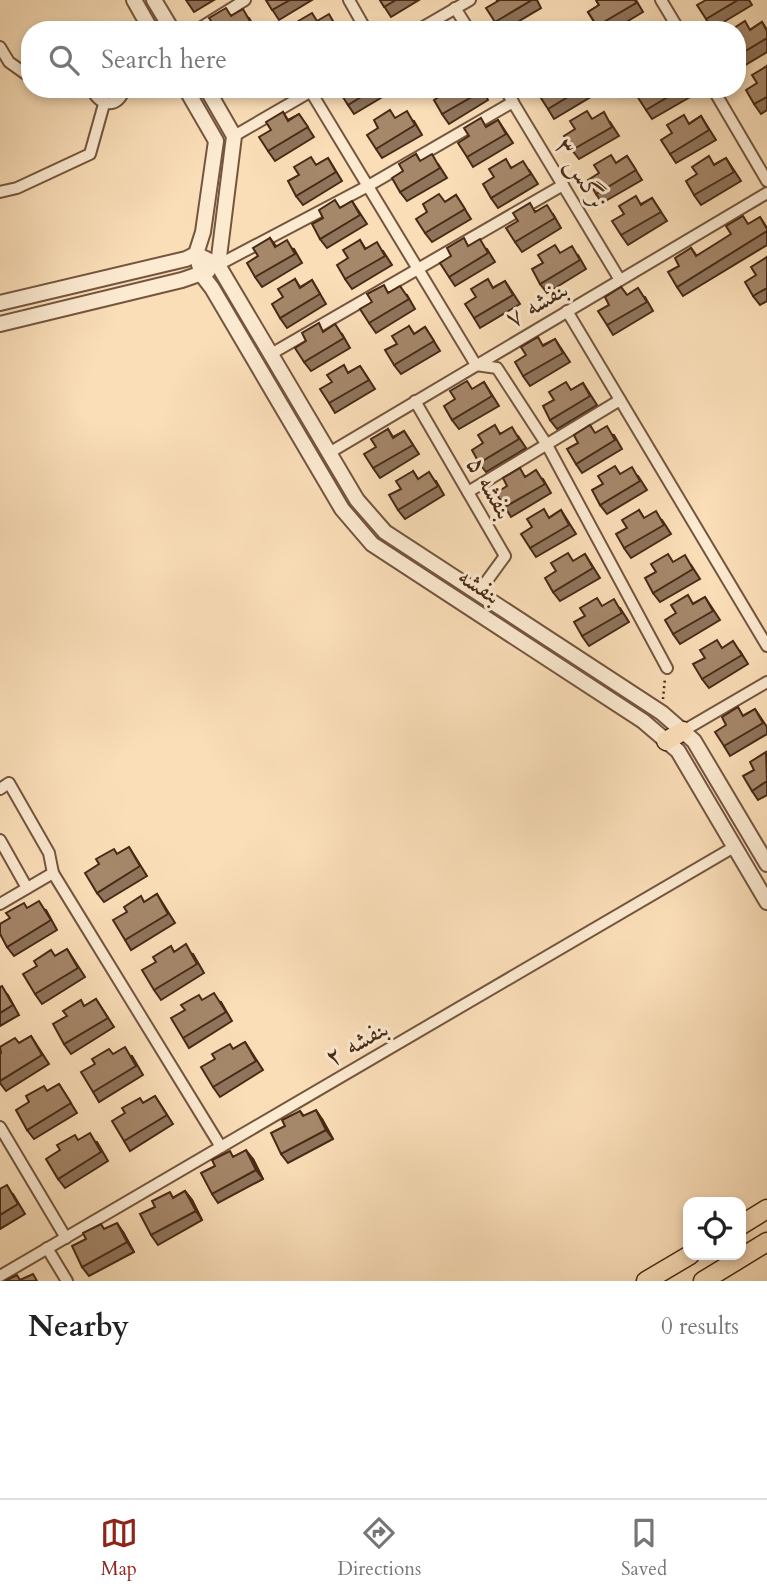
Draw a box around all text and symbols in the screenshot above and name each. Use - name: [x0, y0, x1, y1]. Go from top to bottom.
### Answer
- search box: [21, 21, 746, 98]
- icon: search: [45, 41, 83, 79]
- text: Search here: [101, 42, 227, 77]
- street label: نرگس ۳: [547, 131, 617, 216]
- street label: بنفشه ۷: [498, 271, 574, 336]
- street label: بنفشه ۵: [459, 449, 523, 525]
- street label: بنفشه: [451, 558, 508, 612]
- street label: بنفشه ۲: [318, 1010, 394, 1074]
- map controls: [683, 1197, 746, 1260]
- button: locate: [683, 1197, 746, 1260]
- text: Nearby: [28, 1306, 129, 1347]
- text: 0 results: [661, 1311, 739, 1342]
- tab: Map: [100, 1514, 138, 1582]
- tab: Directions: [338, 1514, 421, 1582]
- tab: Saved: [621, 1514, 667, 1582]

